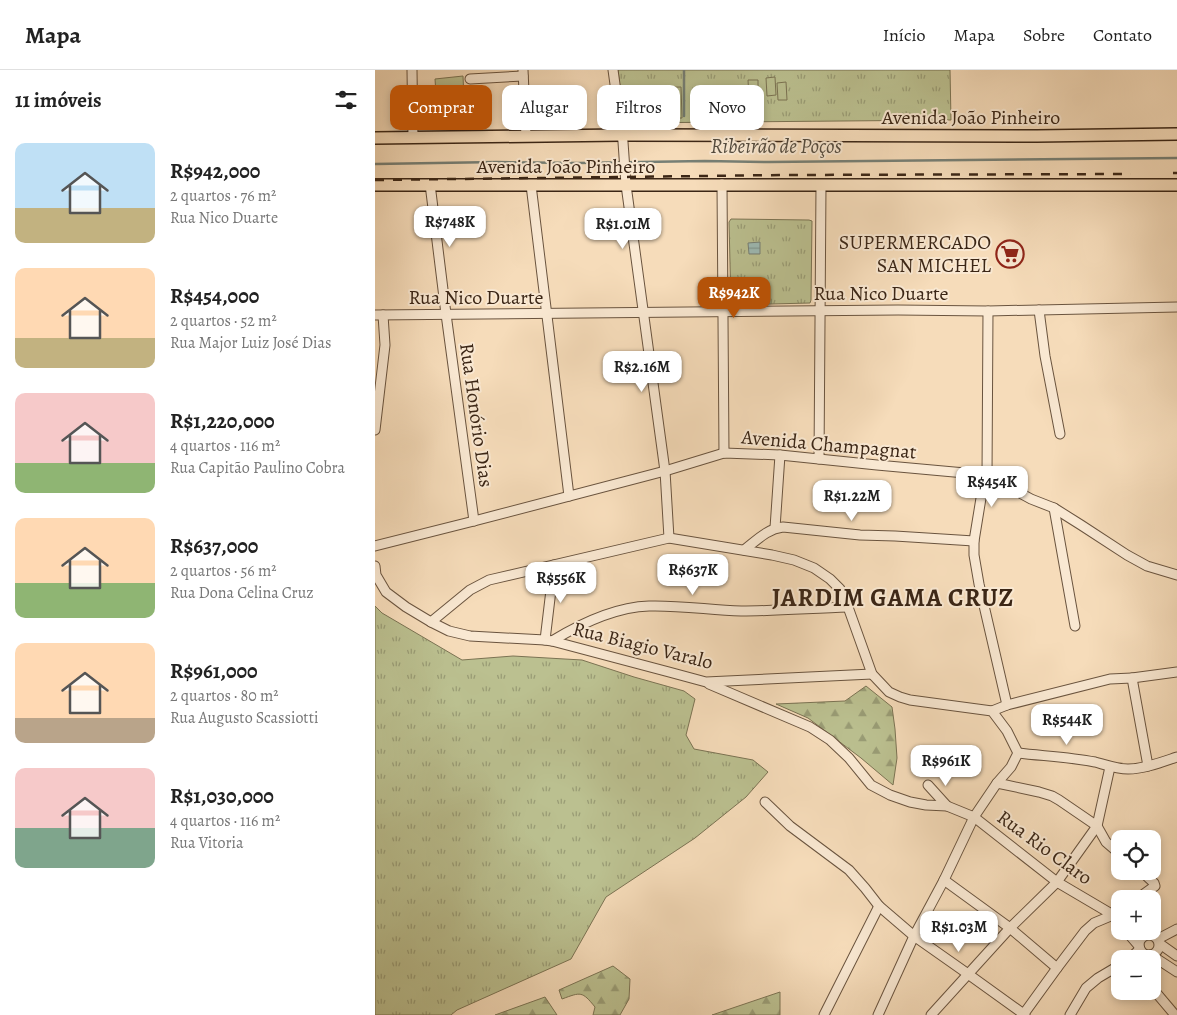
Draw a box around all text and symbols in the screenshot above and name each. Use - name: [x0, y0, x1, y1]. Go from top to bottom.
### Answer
- text: Mapa: [25, 19, 81, 51]
- text: Início: [883, 23, 926, 47]
- text: Mapa: [954, 23, 995, 47]
- text: Sobre: [1023, 23, 1065, 47]
- text: Contato: [1093, 23, 1152, 47]
- chip: Comprar: [390, 85, 492, 130]
- chip: Alugar: [502, 85, 587, 130]
- chip: Filtros: [597, 85, 680, 130]
- chip: Novo: [690, 85, 764, 130]
- text: 11 imóveis: [15, 86, 102, 114]
- icon: filters: [332, 86, 360, 114]
- street label: Avenida João Pinheiro: [881, 104, 1060, 131]
- water label: Ribeirão de Poços: [710, 132, 842, 160]
- street label: Avenida João Pinheiro: [476, 153, 655, 180]
- text: R$942,000: [170, 157, 260, 185]
- icon: home: [55, 163, 115, 223]
- text: 2 quartos · 76 m²: [170, 185, 276, 207]
- pin: R$748K: [409, 206, 491, 248]
- text: Rua Nico Duarte: [170, 207, 278, 229]
- pin: R$1.01M: [577, 208, 669, 250]
- text: R$748K: [425, 211, 475, 233]
- text: R$1.01M: [595, 213, 651, 235]
- place label: SUPERMERCADO SAN MICHEL: [839, 229, 992, 279]
- supermarket icon: SUPERMERCADO SAN MICHEL: [995, 239, 1025, 269]
- pin: R$942K: [693, 276, 775, 319]
- street label: Rua Nico Duarte: [813, 280, 949, 307]
- text: R$454,000: [170, 282, 259, 310]
- text: R$942K: [709, 282, 759, 304]
- street label: Rua Nico Duarte: [408, 284, 544, 311]
- icon: home: [55, 288, 115, 348]
- text: 2 quartos · 52 m²: [170, 310, 277, 332]
- text: Rua Major Luiz José Dias: [170, 332, 331, 354]
- street label: Rua Honório Dias: [453, 341, 500, 489]
- pin: R$2.16M: [596, 350, 688, 393]
- text: R$2.16M: [614, 356, 670, 378]
- text: R$1,220,000: [170, 407, 275, 435]
- icon: home: [55, 413, 115, 473]
- street label: Avenida Champagnat: [739, 423, 918, 466]
- text: 4 quartos · 116 m²: [170, 435, 280, 457]
- text: Rua Capitão Paulino Cobra: [170, 457, 345, 479]
- pin: R$454K: [951, 466, 1033, 508]
- text: R$454K: [967, 471, 1017, 493]
- pin: R$1.22M: [806, 480, 898, 522]
- text: R$1.22M: [824, 485, 880, 507]
- text: R$637,000: [170, 532, 258, 560]
- icon: home: [55, 538, 115, 598]
- pin: R$637K: [652, 554, 734, 596]
- text: R$637K: [668, 559, 718, 581]
- text: 2 quartos · 56 m²: [170, 560, 276, 582]
- pin: R$556K: [520, 562, 602, 604]
- text: R$556K: [536, 567, 586, 589]
- district label: JARDIM GAMA CRUZ: [772, 581, 1014, 615]
- text: Rua Dona Celina Cruz: [170, 582, 314, 604]
- street label: Rua Biagio Varalo: [570, 615, 716, 676]
- text: R$961,000: [170, 657, 258, 685]
- icon: home: [55, 663, 115, 723]
- text: 2 quartos · 80 m²: [170, 685, 278, 707]
- pin: R$544K: [1026, 704, 1108, 746]
- text: Rua Augusto Scassiotti: [170, 707, 318, 729]
- text: R$544K: [1042, 709, 1092, 731]
- pin: R$961K: [905, 744, 987, 787]
- text: R$961K: [922, 750, 970, 772]
- text: R$1,030,000: [170, 782, 274, 810]
- icon: home: [55, 788, 115, 848]
- street label: Rua Rio Claro: [992, 804, 1098, 891]
- text: 4 quartos · 116 m²: [170, 810, 280, 832]
- map controls: [1111, 830, 1161, 1000]
- button: locate: [1111, 830, 1161, 880]
- text: Rua Vitoria: [170, 832, 244, 854]
- button: +: [1111, 890, 1161, 940]
- pin: R$1.03M: [913, 910, 1005, 953]
- text: R$1.03M: [931, 916, 987, 938]
- button: −: [1111, 950, 1161, 1000]

